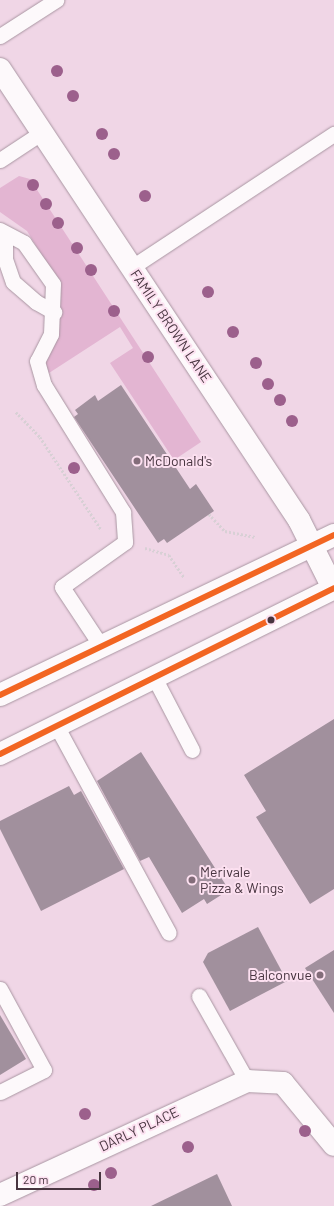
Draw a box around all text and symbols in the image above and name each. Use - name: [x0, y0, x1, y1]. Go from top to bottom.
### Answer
- street label: FAMILY BROWN LANE: [127, 266, 215, 386]
- place label: McDonald's: [145, 453, 212, 469]
- marker: McDonald's: [132, 456, 142, 466]
- unlabelled marker: [266, 615, 276, 625]
- place label: Merivale Pizza & Wings: [200, 864, 284, 896]
- marker: Merivale Pizza & Wings: [187, 875, 197, 885]
- place label: Balconvue: [249, 967, 312, 983]
- marker: Balconvue: [315, 970, 325, 980]
- street label: DARLY PLACE: [97, 1103, 181, 1155]
- scale bar: [18, 1164, 103, 1190]
- text: 20 m: [23, 1172, 49, 1186]

